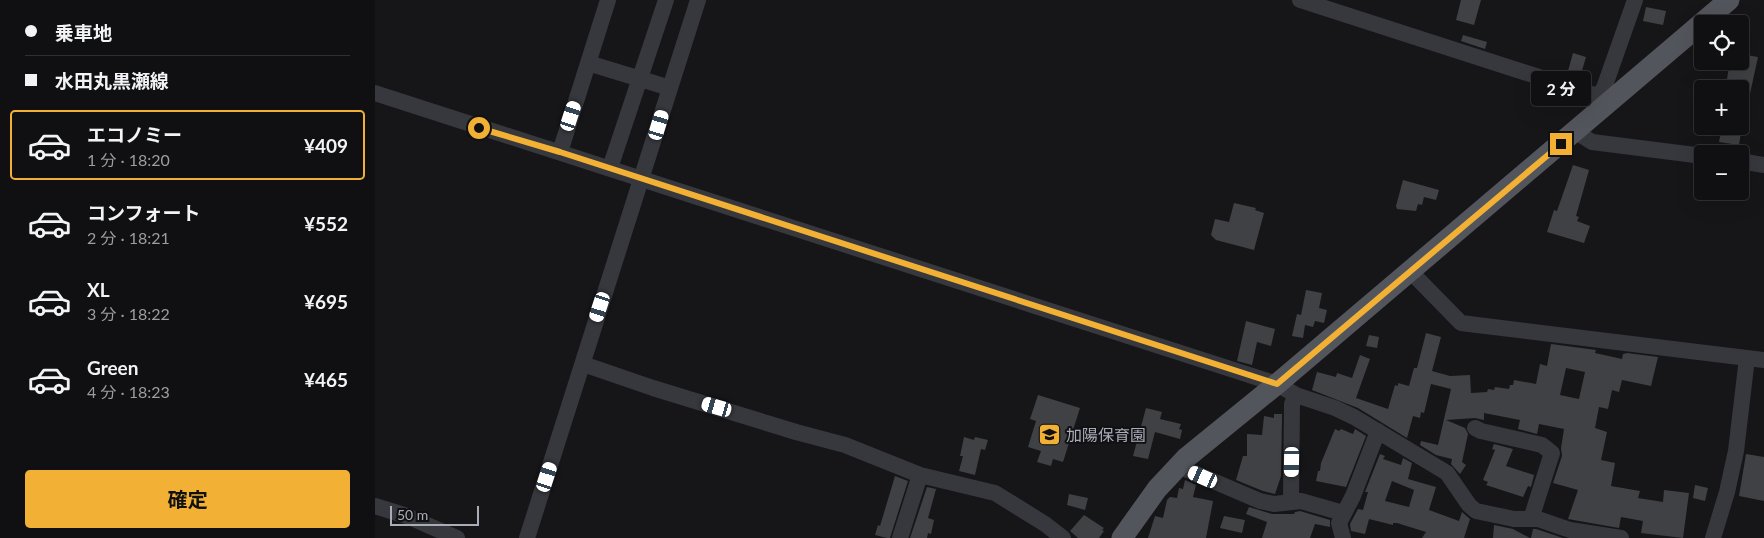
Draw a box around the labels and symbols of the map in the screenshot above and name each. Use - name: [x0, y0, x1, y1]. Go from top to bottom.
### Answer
- callout: 2 分: [1531, 72, 1591, 106]
- car: [559, 99, 582, 133]
- car: [647, 108, 670, 142]
- route start: [468, 117, 490, 139]
- route end: [1550, 133, 1572, 155]
- car: [588, 290, 611, 324]
- car: [700, 396, 733, 418]
- school or university icon: 加陽保育園: [1038, 423, 1062, 447]
- place label: 加陽保育園: [1066, 425, 1146, 444]
- car: [1284, 447, 1299, 477]
- car: [535, 460, 558, 494]
- car: [1186, 464, 1219, 490]
- scale bar: [390, 503, 479, 526]

